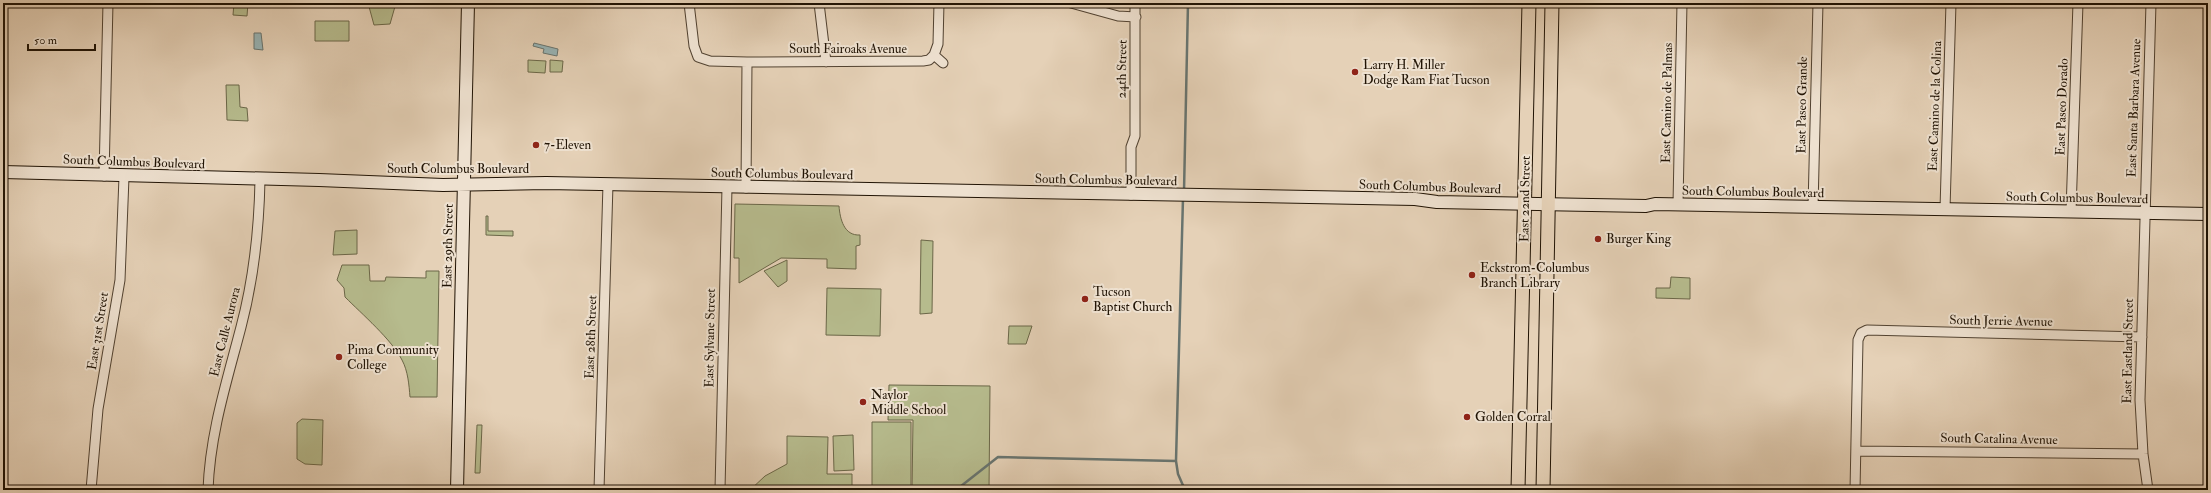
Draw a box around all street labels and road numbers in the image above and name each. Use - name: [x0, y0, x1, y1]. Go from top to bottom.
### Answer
- street label: East Santa Barbara Avenue: [2124, 38, 2144, 178]
- street label: 24th Street: [1113, 40, 1131, 98]
- street label: East Camino de la Colina: [1925, 40, 1945, 172]
- street label: South Fairoaks Avenue: [789, 41, 908, 57]
- street label: East Camino de Palmas: [1658, 42, 1676, 163]
- street label: East Paseo Grande: [1793, 56, 1811, 154]
- street label: East Paseo Dorado: [2052, 58, 2072, 156]
- street label: South Columbus Boulevard: [63, 152, 206, 172]
- street label: East 22nd Street: [1516, 156, 1534, 242]
- street label: South Columbus Boulevard: [387, 161, 530, 177]
- street label: South Columbus Boulevard: [711, 165, 854, 183]
- street label: South Columbus Boulevard: [1035, 171, 1178, 189]
- street label: South Columbus Boulevard: [1359, 177, 1502, 197]
- street label: South Columbus Boulevard: [1682, 183, 1825, 201]
- street label: South Columbus Boulevard: [2006, 189, 2149, 207]
- street label: East 29th Street: [439, 204, 457, 288]
- street label: East Calle Aurora: [206, 285, 244, 379]
- street label: East Sylvane Street: [701, 288, 720, 388]
- street label: East 31st Street: [84, 291, 112, 371]
- street label: East 28th Street: [582, 295, 600, 379]
- street label: East Eastland Street: [2119, 298, 2137, 404]
- street label: South Jerrie Avenue: [1949, 312, 2053, 330]
- street label: South Catalina Avenue: [1940, 430, 2058, 448]

